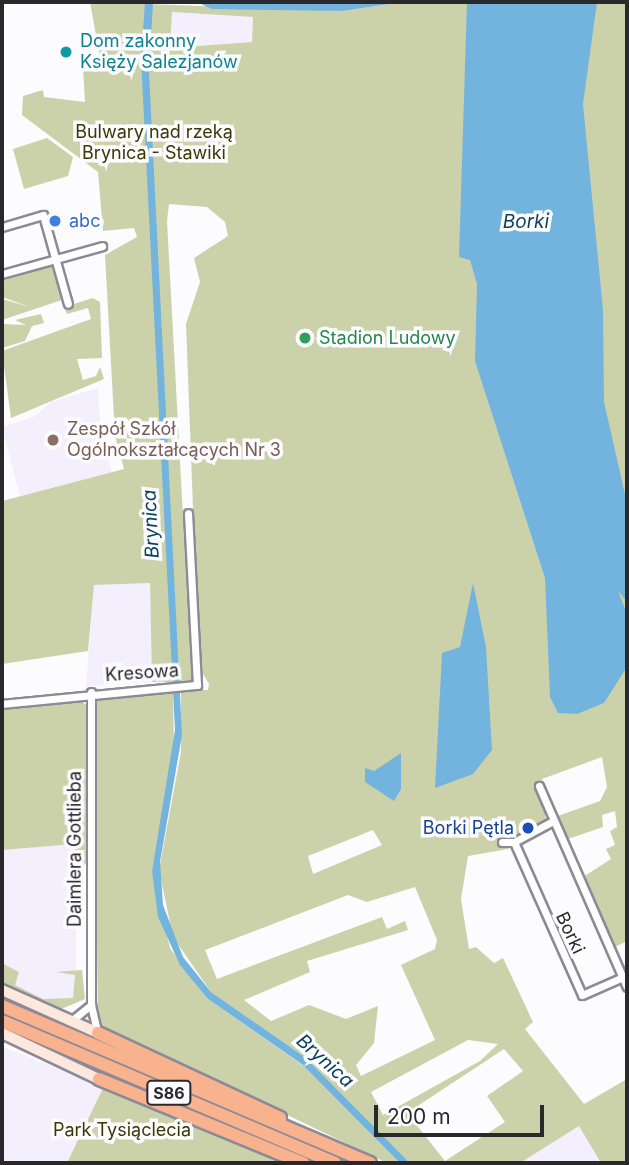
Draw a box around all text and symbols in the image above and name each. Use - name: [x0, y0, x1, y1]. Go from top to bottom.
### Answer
- place label: Dom zakonny Księży Salezjanów: [80, 31, 238, 74]
- marker: Dom zakonny Księży Salezjanów: [58, 44, 74, 60]
- park label: Bulwary nad rzeką Brynica - Stawiki: [75, 122, 233, 164]
- place label: abc: [69, 210, 100, 232]
- water label: Borki: [503, 211, 549, 233]
- marker: abc: [47, 213, 63, 229]
- place label: Stadion Ludowy: [319, 327, 456, 349]
- marker: Stadion Ludowy: [297, 330, 313, 346]
- place label: Zespół Szkół Ogólnokształcących Nr 3: [67, 419, 281, 462]
- marker: Zespół Szkół Ogólnokształcących Nr 3: [45, 432, 61, 448]
- water label: Brynica: [138, 489, 164, 559]
- street label: Kresowa: [104, 660, 180, 686]
- street label: Daimlera Gottlieba: [64, 771, 86, 927]
- place label: Borki Pętla: [423, 817, 514, 839]
- marker: Borki Pętla: [520, 820, 536, 836]
- street label: Borki: [551, 909, 589, 957]
- water label: Brynica: [292, 1029, 358, 1093]
- road number: S86: [146, 1080, 192, 1106]
- scale bar: [377, 1092, 547, 1136]
- text: 200 m: [387, 1104, 451, 1129]
- park label: Park Tysiąclecia: [53, 1119, 191, 1141]

